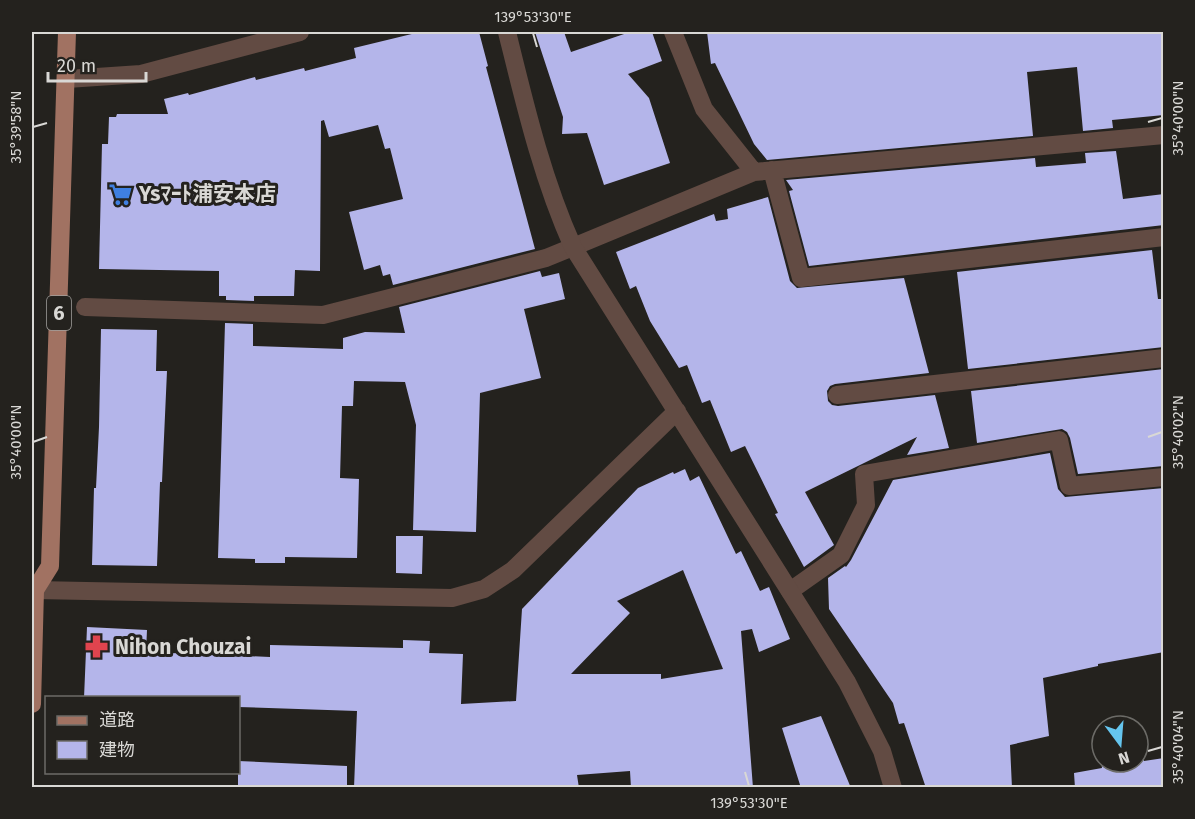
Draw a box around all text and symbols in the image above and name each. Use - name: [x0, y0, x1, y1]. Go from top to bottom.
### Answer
- text: 139°53'30"E: [494, 8, 572, 26]
- scale bar: [48, 45, 146, 83]
- text: 20 m: [57, 55, 96, 77]
- text: 35°40'00"N: [1169, 81, 1187, 155]
- text: 35°39'58"N: [7, 91, 25, 163]
- supermarket icon: Ysﾏｰﾄ浦安本店: [108, 181, 134, 207]
- place label: Ysﾏｰﾄ浦安本店: [138, 181, 276, 207]
- road number: 6: [47, 296, 71, 330]
- text: 35°40'02"N: [1169, 395, 1187, 469]
- text: 35°40'00"N: [7, 405, 25, 479]
- pharmacy icon: Nihon Chouzai: [84, 634, 110, 660]
- place label: Nihon Chouzai: [115, 634, 251, 660]
- legend: [45, 696, 240, 774]
- text: 道路: [99, 709, 135, 731]
- text: 35°40'04"N: [1169, 710, 1187, 784]
- north arrow: [1090, 714, 1150, 774]
- text: 建物: [99, 739, 135, 761]
- text: N: [1116, 747, 1132, 769]
- text: 139°53'30"E: [710, 794, 788, 812]

